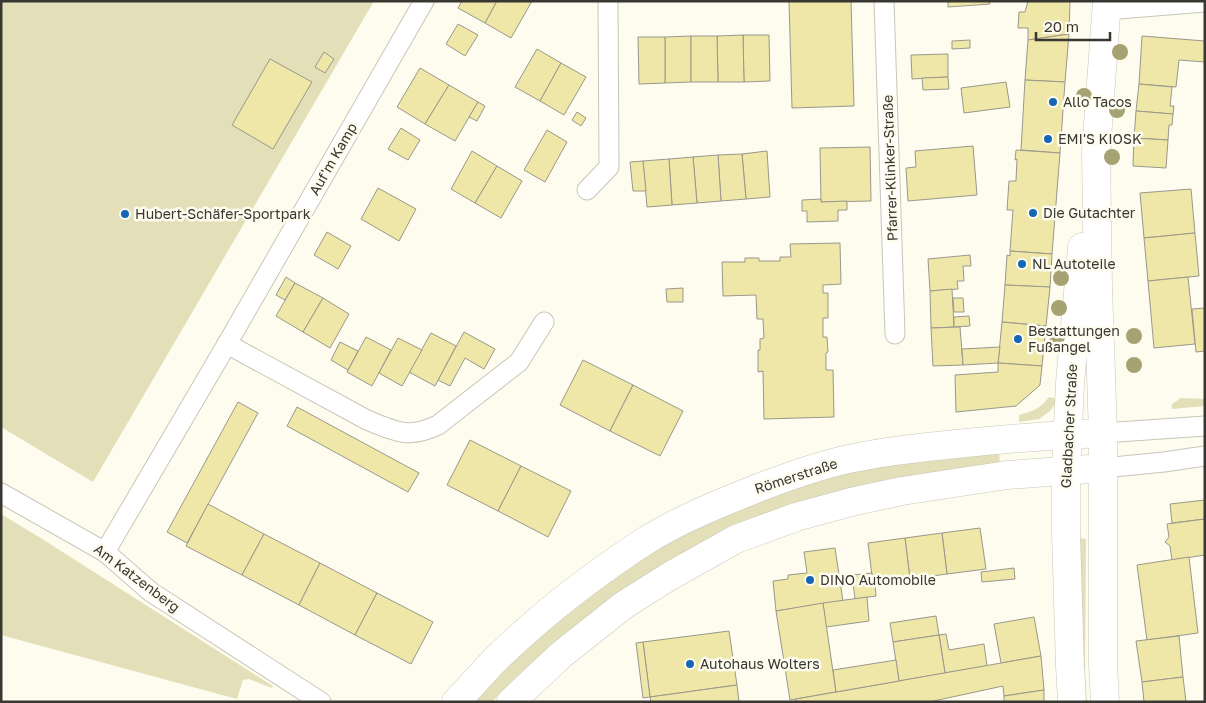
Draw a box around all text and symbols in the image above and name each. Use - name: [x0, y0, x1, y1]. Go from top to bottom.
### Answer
- scale bar: [1036, 10, 1110, 42]
- text: 20 m: [1044, 17, 1079, 35]
- place label: Allo Tacos: [1063, 93, 1132, 110]
- street label: Pfarrer-Klinker-Straße: [878, 94, 901, 242]
- marker: Allo Tacos: [1047, 96, 1059, 108]
- street label: Auf'm Kamp: [305, 120, 360, 198]
- place label: EMI'S KIOSK: [1058, 130, 1142, 147]
- marker: EMI'S KIOSK: [1042, 133, 1054, 145]
- place label: Die Gutachter: [1043, 204, 1136, 221]
- place label: Hubert-Schäfer-Sportpark: [135, 205, 311, 222]
- marker: Die Gutachter: [1027, 207, 1039, 219]
- marker: Hubert-Schäfer-Sportpark: [119, 208, 131, 220]
- place label: NL Autoteile: [1032, 255, 1116, 272]
- marker: NL Autoteile: [1016, 258, 1028, 270]
- place label: Bestattungen Fußangel: [1028, 322, 1120, 355]
- marker: Bestattungen Fußangel: [1012, 333, 1024, 345]
- street label: Gladbacher Straße: [1057, 363, 1080, 489]
- street label: Römerstraße: [752, 454, 839, 497]
- street label: Am Katzenberg: [91, 540, 184, 615]
- place label: DINO Automobile: [820, 571, 936, 588]
- marker: DINO Automobile: [804, 574, 816, 586]
- place label: Autohaus Wolters: [700, 655, 820, 672]
- marker: Autohaus Wolters: [684, 658, 696, 670]

